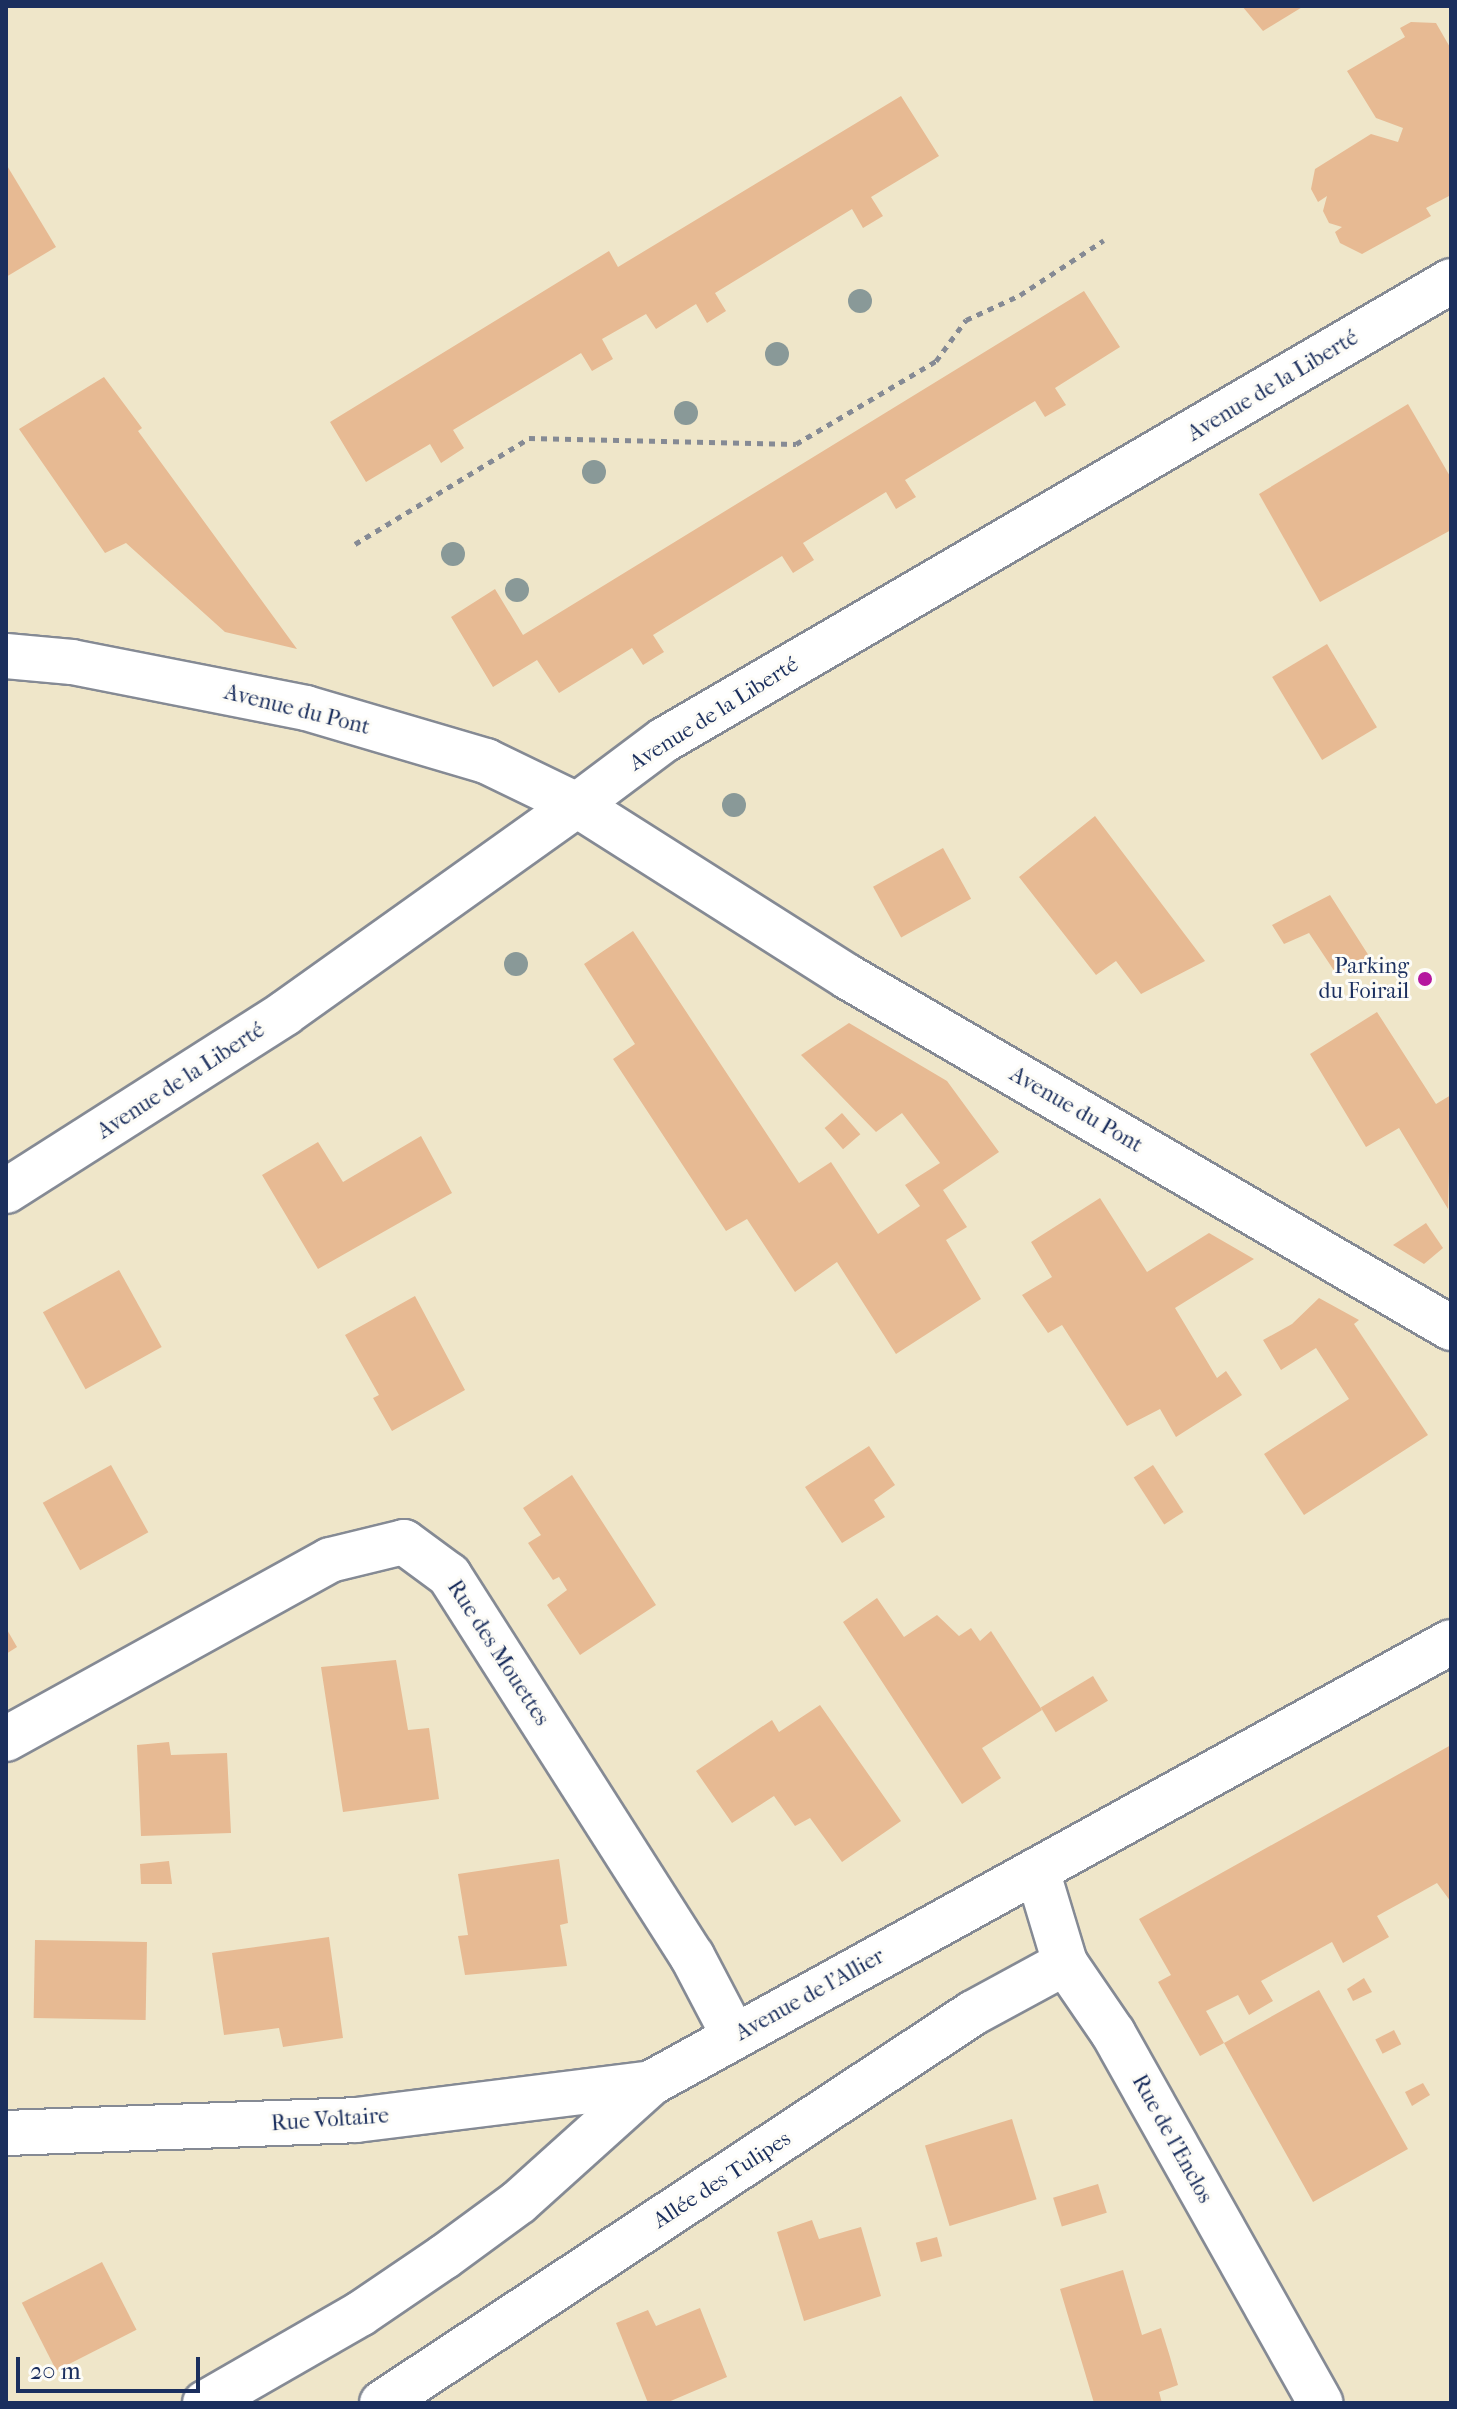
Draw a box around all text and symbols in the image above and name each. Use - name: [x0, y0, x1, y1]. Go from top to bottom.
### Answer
- street label: Avenue de la Liberté: [1183, 325, 1363, 447]
- street label: Avenue de la Liberté: [625, 651, 803, 777]
- street label: Avenue du Pont: [221, 679, 373, 741]
- place label: Parking du Foirail: [1319, 953, 1409, 1004]
- marker: Parking du Foirail: [1416, 970, 1434, 988]
- street label: Avenue de la Liberté: [92, 1017, 270, 1145]
- street label: Avenue du Pont: [1005, 1061, 1147, 1159]
- street label: Rue des Mouettes: [441, 1575, 555, 1731]
- street label: Avenue de l'Allier: [731, 1943, 889, 2047]
- street label: Rue de l'Enclos: [1126, 2070, 1218, 2208]
- street label: Rue Voltaire: [270, 2103, 390, 2137]
- street label: Allée des Tulipes: [648, 2126, 796, 2234]
- scale bar: [20, 2341, 204, 2391]
- text: 20 m: [30, 2357, 81, 2385]

